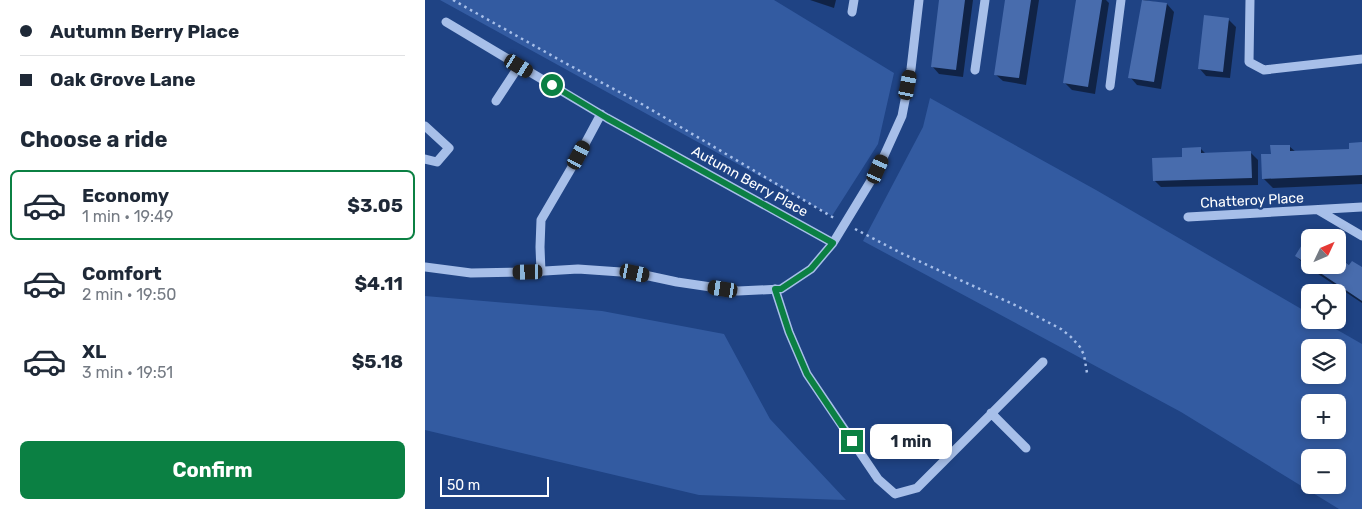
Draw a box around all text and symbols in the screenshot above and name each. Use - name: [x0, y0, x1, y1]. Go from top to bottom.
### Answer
- text: Autumn Berry Place: [50, 20, 239, 43]
- car: [502, 52, 535, 80]
- text: Oak Grove Lane: [50, 68, 196, 91]
- car: [897, 69, 918, 101]
- route start: [541, 74, 563, 96]
- text: Choose a ride: [20, 126, 167, 153]
- car: [565, 138, 592, 172]
- street label: Autumn Berry Place: [689, 142, 811, 221]
- car: [865, 152, 890, 186]
- icon: car: [22, 183, 67, 228]
- text: Economy: [82, 184, 169, 207]
- street label: Chatteroy Place: [1200, 189, 1304, 212]
- text: $3.05: [347, 194, 403, 217]
- text: 1 min · 19:49: [82, 207, 173, 226]
- north arrow: [1301, 229, 1346, 274]
- map controls: [1301, 229, 1346, 494]
- icon: car: [22, 261, 67, 306]
- text: Comfort: [82, 262, 162, 285]
- car: [618, 263, 651, 283]
- car: [512, 264, 543, 280]
- text: $4.11: [354, 272, 403, 295]
- car: [707, 279, 738, 299]
- button: locate: [1301, 284, 1346, 329]
- text: 2 min · 19:50: [82, 285, 176, 304]
- icon: car: [22, 339, 67, 384]
- button: layers: [1301, 339, 1346, 384]
- text: XL: [82, 340, 106, 363]
- text: $5.18: [352, 350, 403, 373]
- text: 3 min · 19:51: [82, 363, 173, 382]
- button: +: [1301, 394, 1346, 439]
- callout: 1 min: [869, 424, 952, 458]
- route end: [841, 430, 863, 452]
- text: 1 min: [891, 432, 931, 451]
- button: Confirm: [20, 441, 405, 499]
- button: −: [1301, 449, 1346, 494]
- scale bar: [440, 474, 549, 497]
- text: 50 m: [447, 477, 480, 494]

